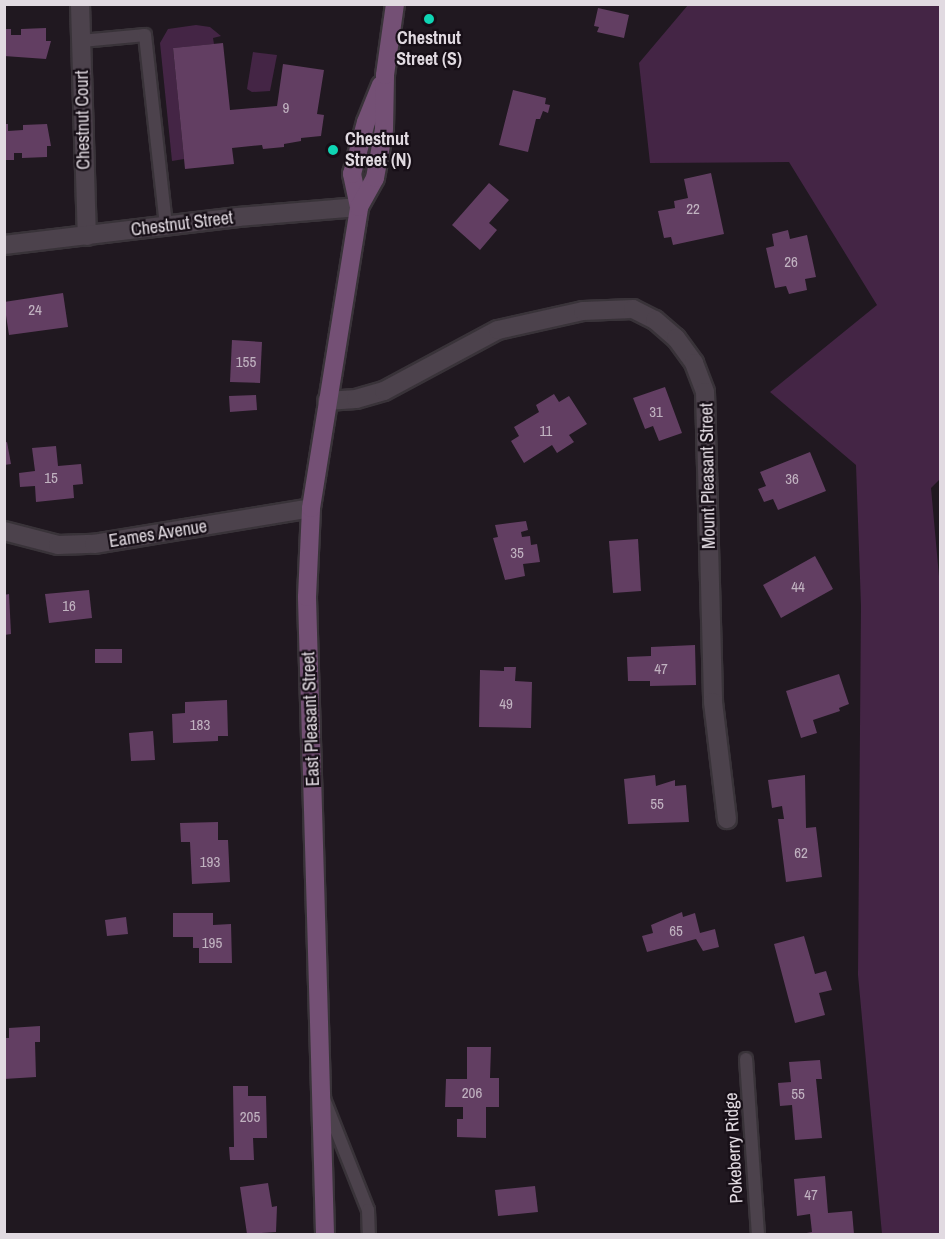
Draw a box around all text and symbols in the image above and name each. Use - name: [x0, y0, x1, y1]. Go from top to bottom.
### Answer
- marker: Chestnut Street (S): [422, 12, 436, 26]
- place label: Chestnut Street (S): [396, 28, 462, 70]
- street label: Chestnut Court: [71, 70, 95, 170]
- house number: 9: [283, 99, 289, 117]
- place label: Chestnut Street (N): [345, 129, 411, 172]
- marker: Chestnut Street (N): [326, 143, 340, 157]
- house number: 22: [686, 200, 700, 218]
- street label: Chestnut Street: [130, 207, 234, 241]
- house number: 26: [784, 253, 798, 271]
- house number: 24: [28, 301, 42, 319]
- house number: 155: [236, 353, 256, 371]
- house number: 31: [649, 403, 663, 421]
- street label: Mount Pleasant Street: [696, 403, 720, 549]
- house number: 11: [540, 422, 552, 440]
- house number: 15: [44, 469, 58, 487]
- house number: 36: [785, 470, 799, 488]
- street label: Eames Avenue: [107, 516, 209, 552]
- house number: 35: [510, 544, 524, 562]
- house number: 44: [791, 578, 805, 596]
- house number: 16: [62, 597, 76, 615]
- street label: East Pleasant Street: [298, 651, 324, 787]
- house number: 47: [654, 660, 668, 678]
- house number: 49: [499, 695, 513, 713]
- house number: 183: [190, 716, 210, 734]
- house number: 55: [650, 795, 664, 813]
- house number: 62: [794, 844, 808, 862]
- house number: 193: [200, 853, 220, 871]
- house number: 65: [669, 922, 683, 940]
- house number: 195: [202, 934, 222, 952]
- house number: 206: [462, 1084, 482, 1102]
- house number: 55: [791, 1085, 805, 1103]
- street label: Pokeberry Ridge: [720, 1092, 748, 1204]
- house number: 205: [240, 1108, 260, 1126]
- house number: 47: [804, 1186, 818, 1204]

